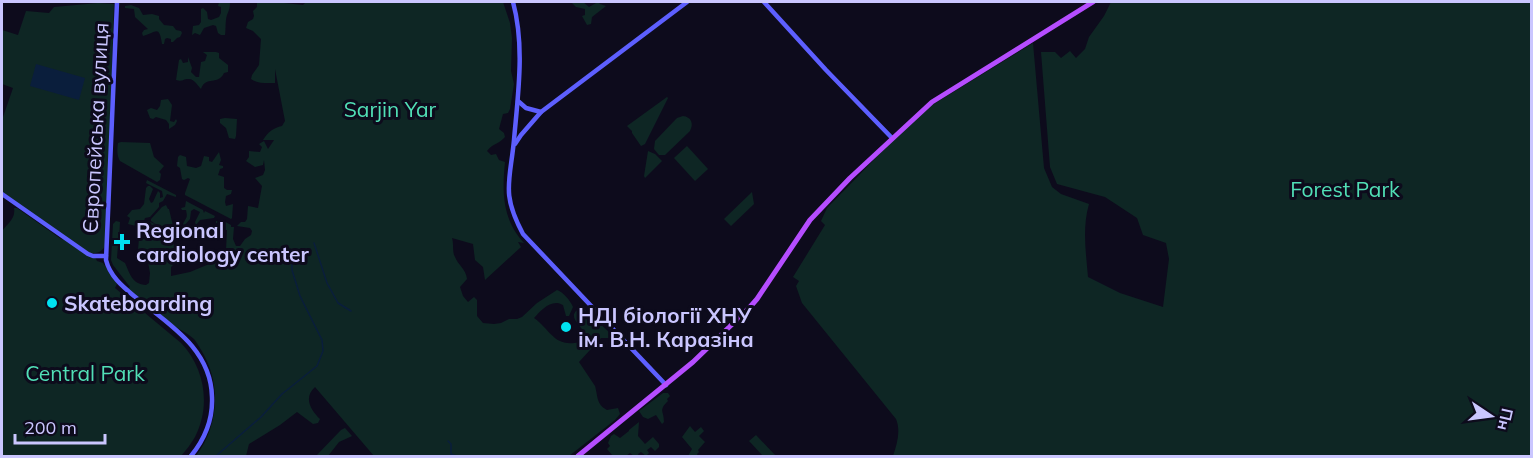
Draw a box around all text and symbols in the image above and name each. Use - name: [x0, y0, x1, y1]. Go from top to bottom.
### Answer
- street label: Європейська вулиця: [76, 22, 114, 234]
- park label: Sarjin Yar: [344, 96, 437, 122]
- park label: Forest Park: [1290, 176, 1400, 202]
- place label: Regional cardiology center: [136, 217, 310, 267]
- marker: Regional cardiology center: [113, 233, 131, 251]
- place label: Skateboarding: [64, 290, 212, 316]
- marker: Skateboarding: [45, 296, 59, 310]
- place label: НДІ біології ХНУ ім. В.Н. Каразіна: [578, 302, 754, 352]
- marker: НДІ біології ХНУ ім. В.Н. Каразіна: [559, 320, 573, 334]
- park label: Central Park: [25, 360, 145, 386]
- north arrow: [1461, 386, 1521, 446]
- text: Пн: [1493, 406, 1518, 432]
- scale bar: [15, 407, 105, 445]
- text: 200 m: [24, 416, 77, 439]

